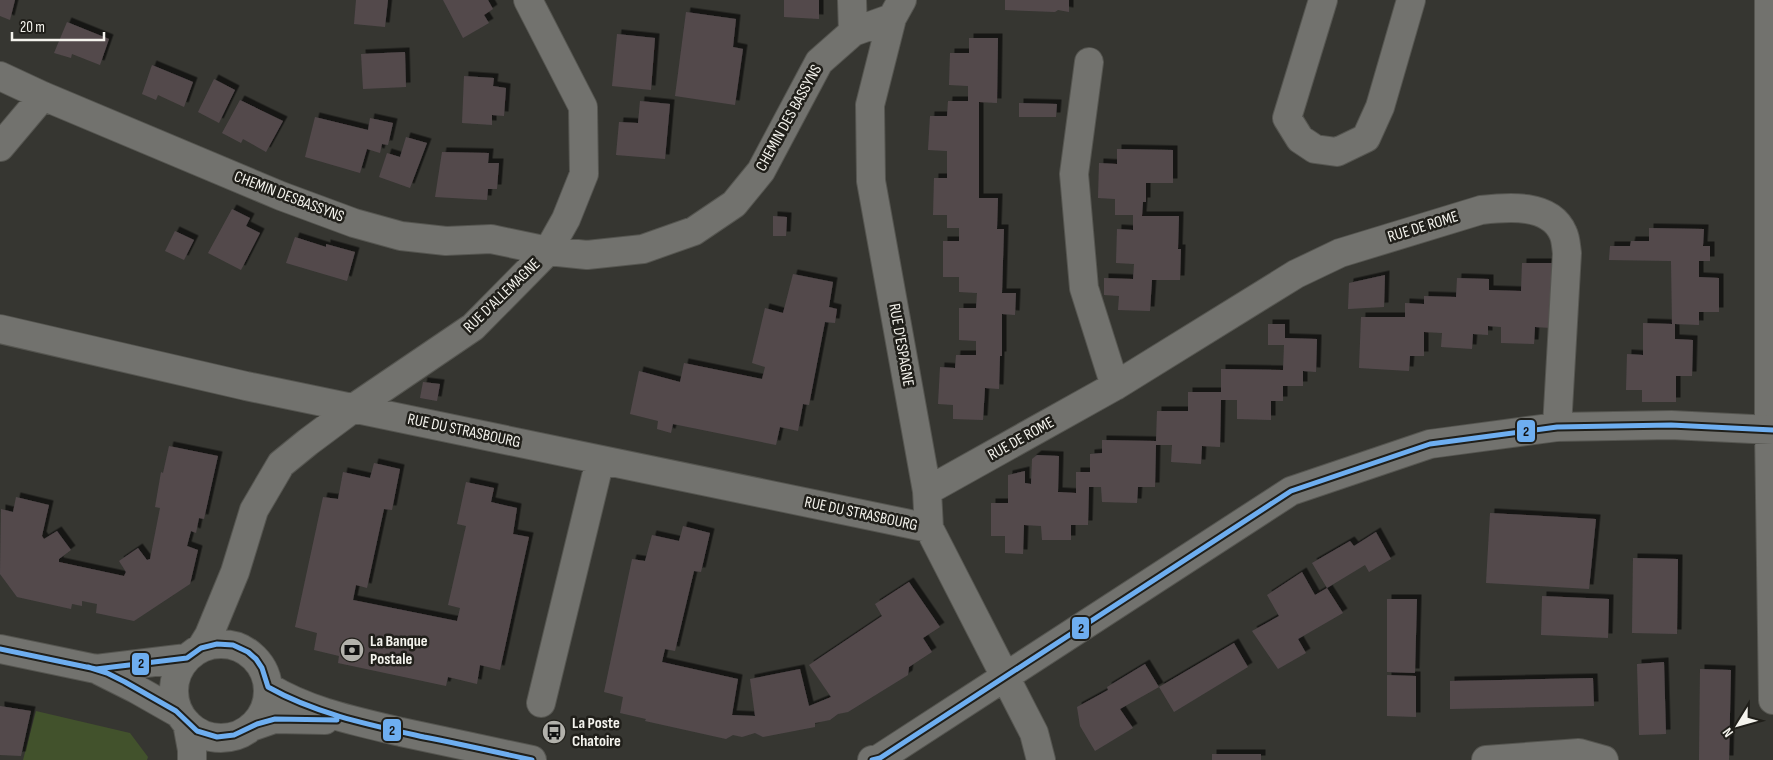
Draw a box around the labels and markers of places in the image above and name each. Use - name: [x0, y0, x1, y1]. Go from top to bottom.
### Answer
- place label: La Banque Postale: [370, 632, 428, 669]
- bank icon: La Banque Postale: [339, 637, 365, 663]
- place label: La Poste Chatoire: [572, 714, 621, 751]
- bus stop icon: La Poste Chatoire: [541, 719, 567, 745]

